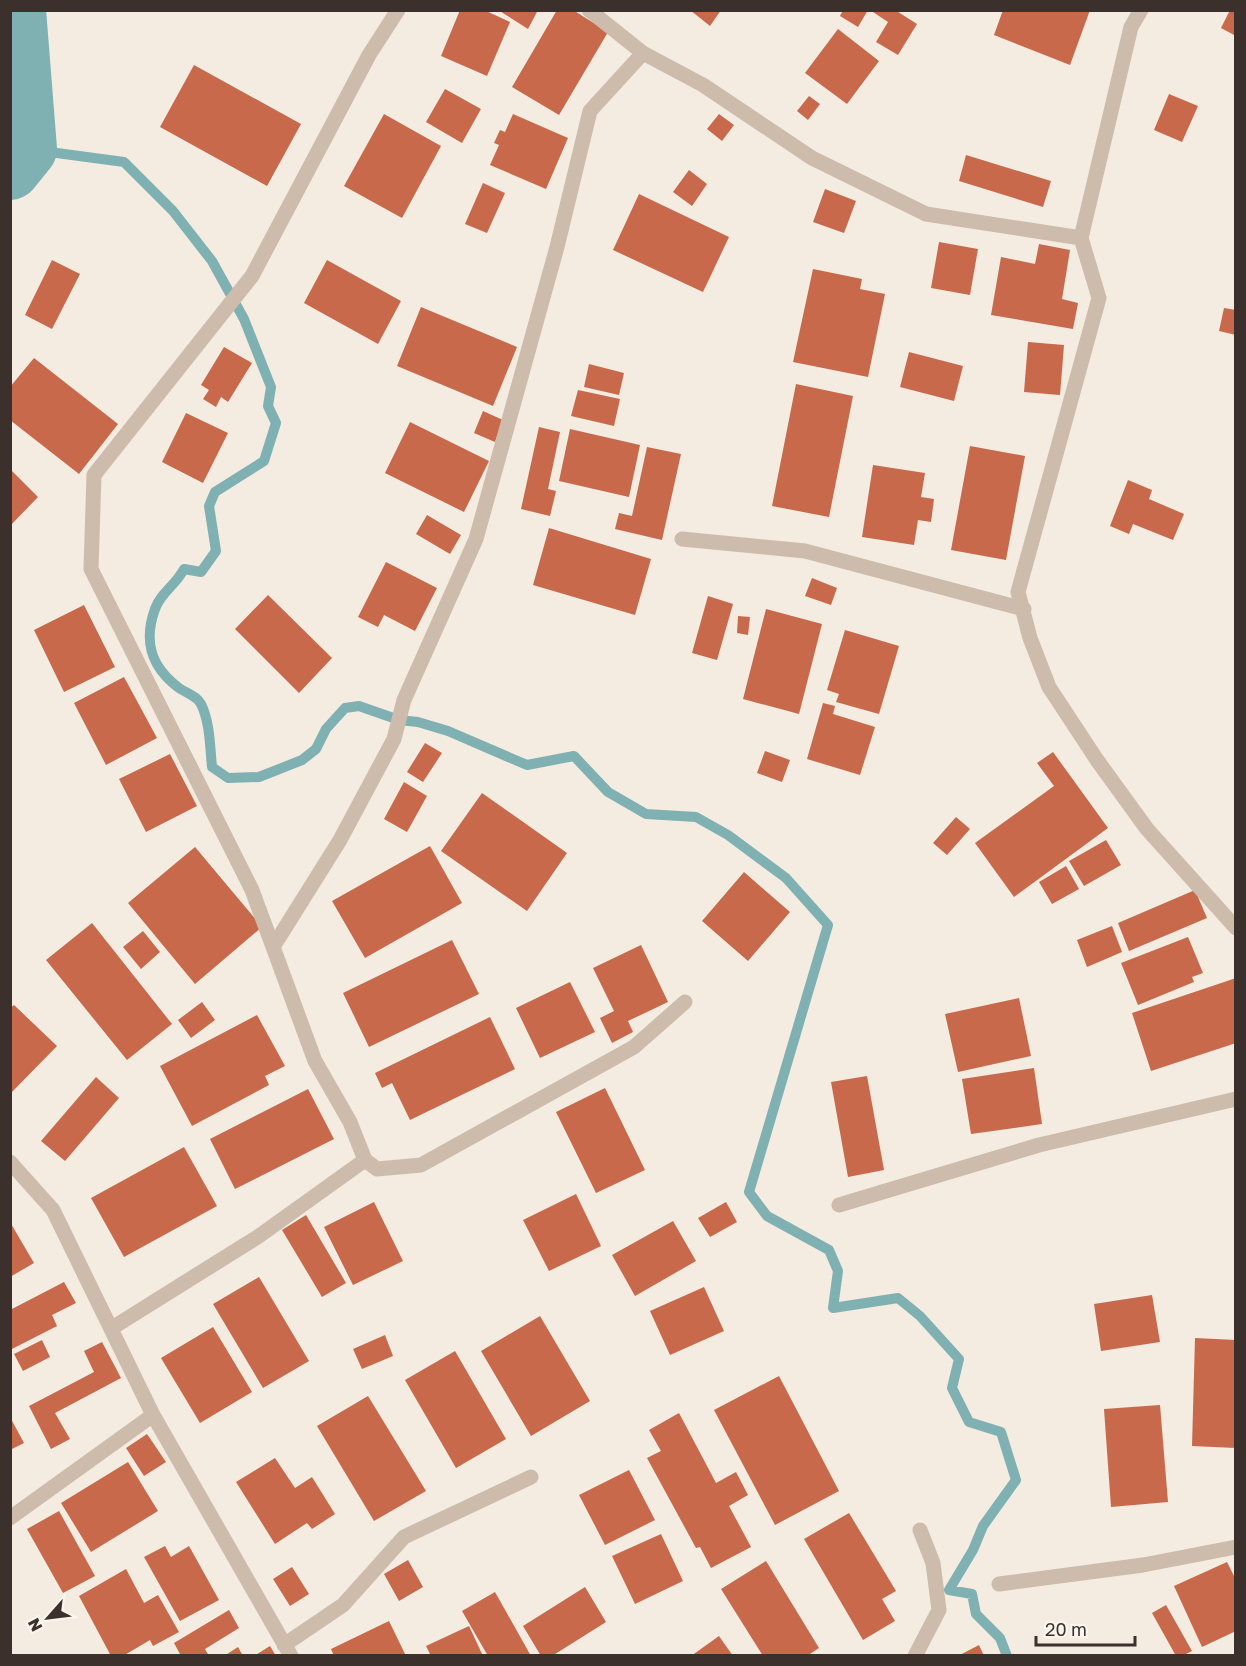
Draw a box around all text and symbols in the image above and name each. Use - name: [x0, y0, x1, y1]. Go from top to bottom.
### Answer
- north arrow: [18, 1588, 78, 1648]
- scale bar: [1036, 1609, 1135, 1647]
- text: N: [23, 1615, 46, 1635]
- text: 20 m: [1045, 1618, 1087, 1640]

